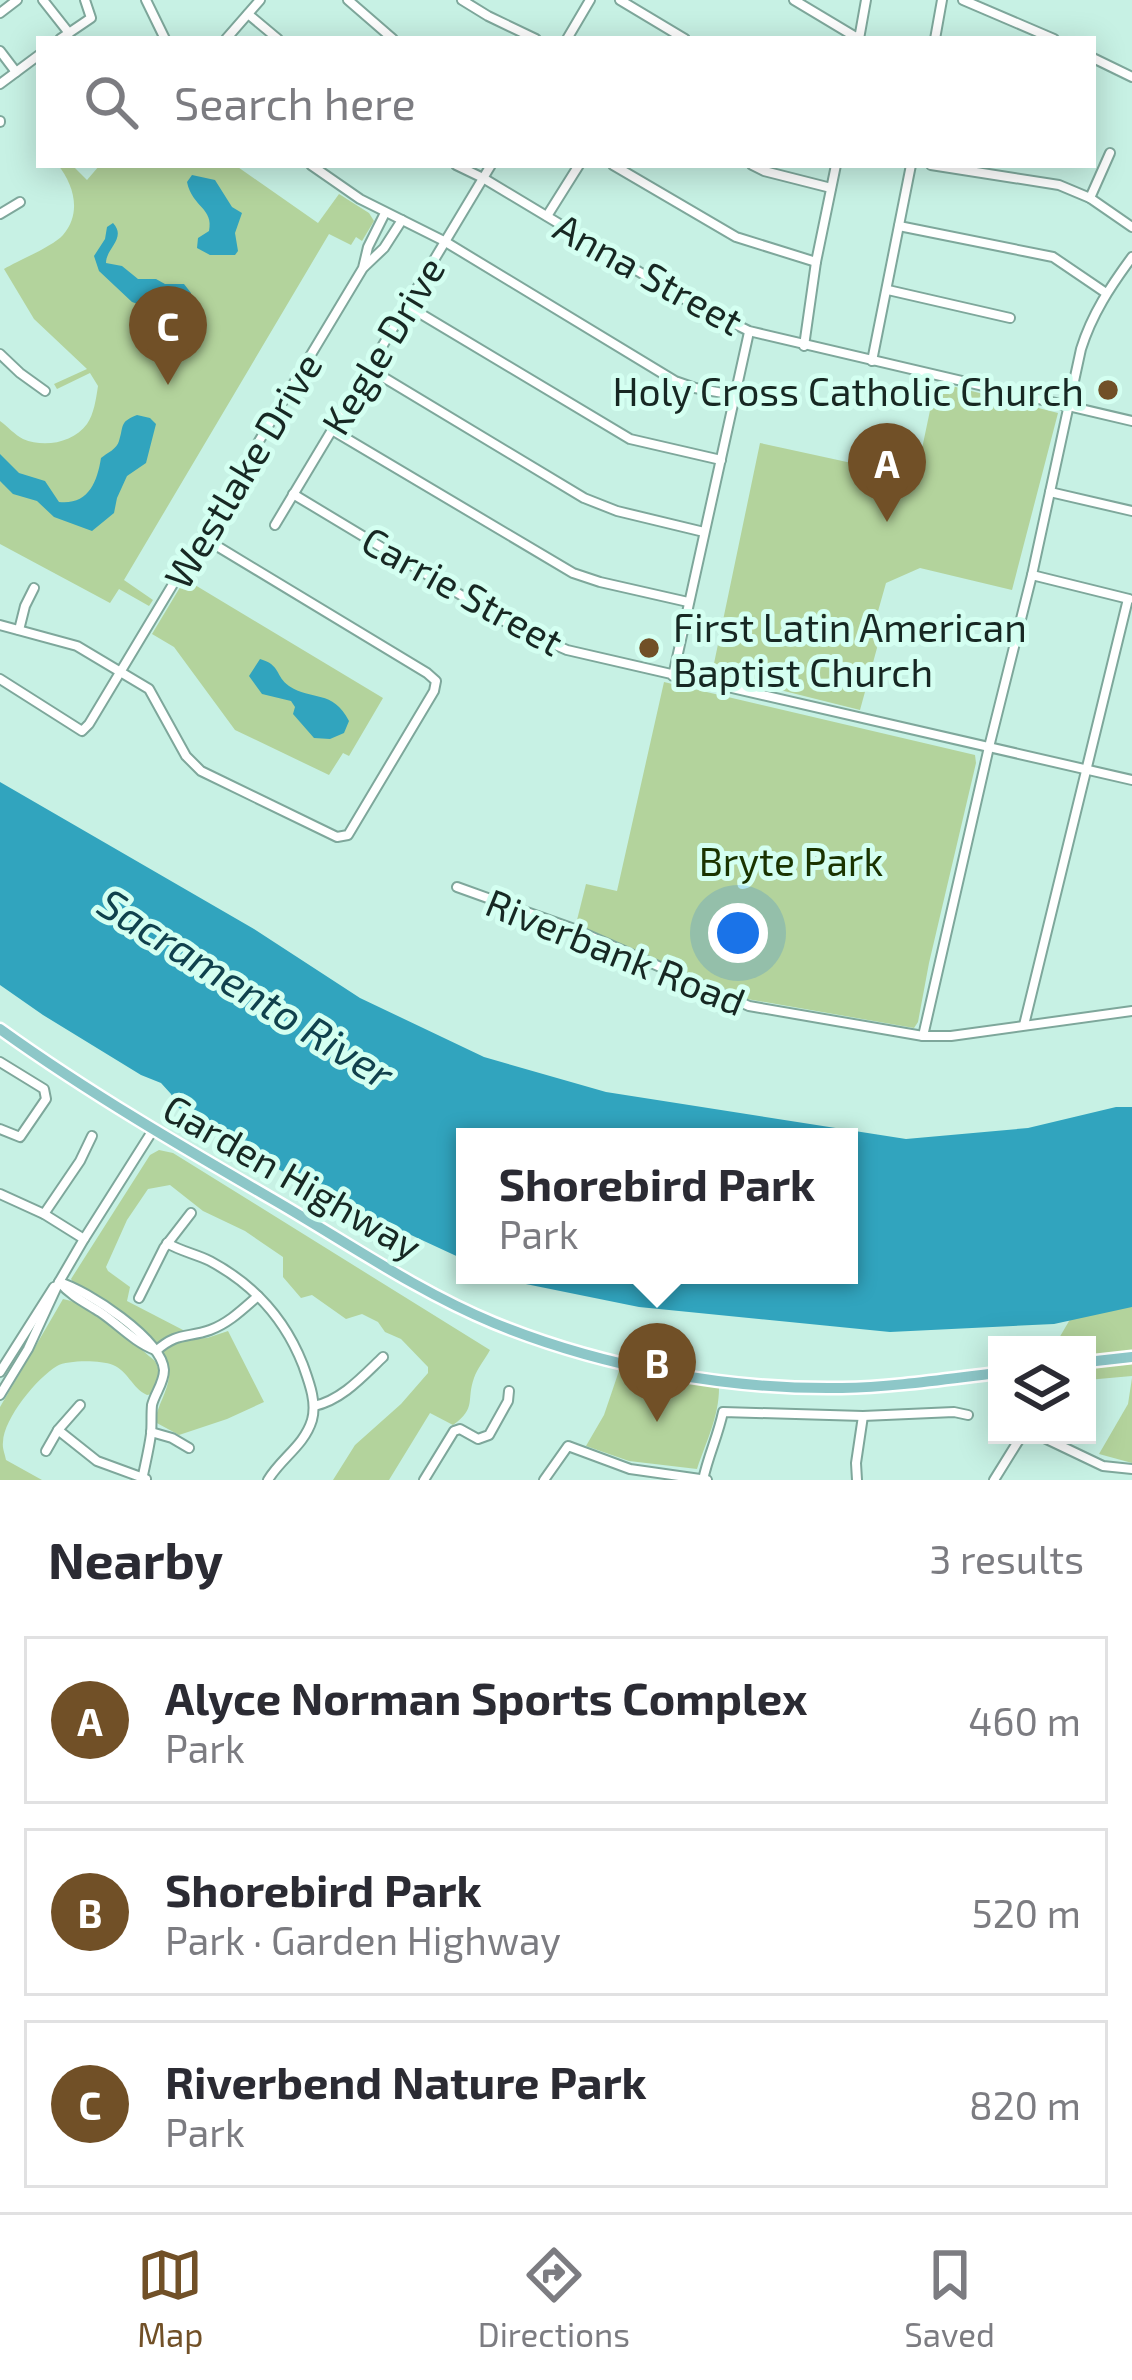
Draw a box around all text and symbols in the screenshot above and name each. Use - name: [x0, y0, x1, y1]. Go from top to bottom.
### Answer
- search box: [36, 36, 1096, 168]
- icon: search: [78, 69, 144, 135]
- text: Search here: [174, 75, 416, 129]
- street label: Anna Street: [547, 202, 751, 344]
- street label: Kegle Drive: [311, 248, 453, 442]
- pin: C: [129, 286, 207, 385]
- street label: Westlake Drive: [153, 344, 331, 596]
- place label: Holy Cross Catholic Church: [612, 367, 1084, 414]
- marker: Holy Cross Catholic Church: [1095, 377, 1121, 403]
- pin: A: [848, 423, 926, 522]
- street label: Carrie Street: [354, 515, 572, 665]
- place label: First Latin American Baptist Church: [673, 603, 1027, 695]
- marker: First Latin American Baptist Church: [636, 635, 662, 661]
- park label: Bryte Park: [699, 837, 883, 884]
- water label: Sacramento River: [90, 876, 405, 1099]
- street label: Riverbank Road: [480, 878, 752, 1024]
- your location: [708, 903, 768, 963]
- street label: Garden Highway: [156, 1083, 430, 1269]
- popup: [456, 1128, 858, 1284]
- text: Shorebird Park: [499, 1156, 815, 1210]
- text: Park: [499, 1210, 579, 1257]
- pin: B: [618, 1323, 696, 1422]
- map controls: [988, 1336, 1096, 1444]
- button: layers: [988, 1336, 1096, 1444]
- text: Nearby: [48, 1528, 223, 1589]
- text: 3 results: [930, 1535, 1084, 1582]
- text: Alyce Norman Sports Complex: [165, 1670, 808, 1724]
- text: A: [77, 1697, 103, 1744]
- text: 460 m: [968, 1697, 1081, 1744]
- text: Park: [165, 1724, 245, 1771]
- text: Shorebird Park: [165, 1862, 482, 1916]
- text: B: [78, 1889, 102, 1936]
- text: 520 m: [972, 1889, 1081, 1936]
- text: Park · Garden Highway: [165, 1916, 561, 1963]
- text: Riverbend Nature Park: [165, 2054, 647, 2108]
- text: C: [79, 2081, 101, 2128]
- text: 820 m: [969, 2081, 1081, 2128]
- text: Park: [165, 2108, 245, 2155]
- tab: Map: [137, 2242, 203, 2354]
- tab: Directions: [478, 2242, 630, 2354]
- tab: Saved: [904, 2242, 995, 2354]

